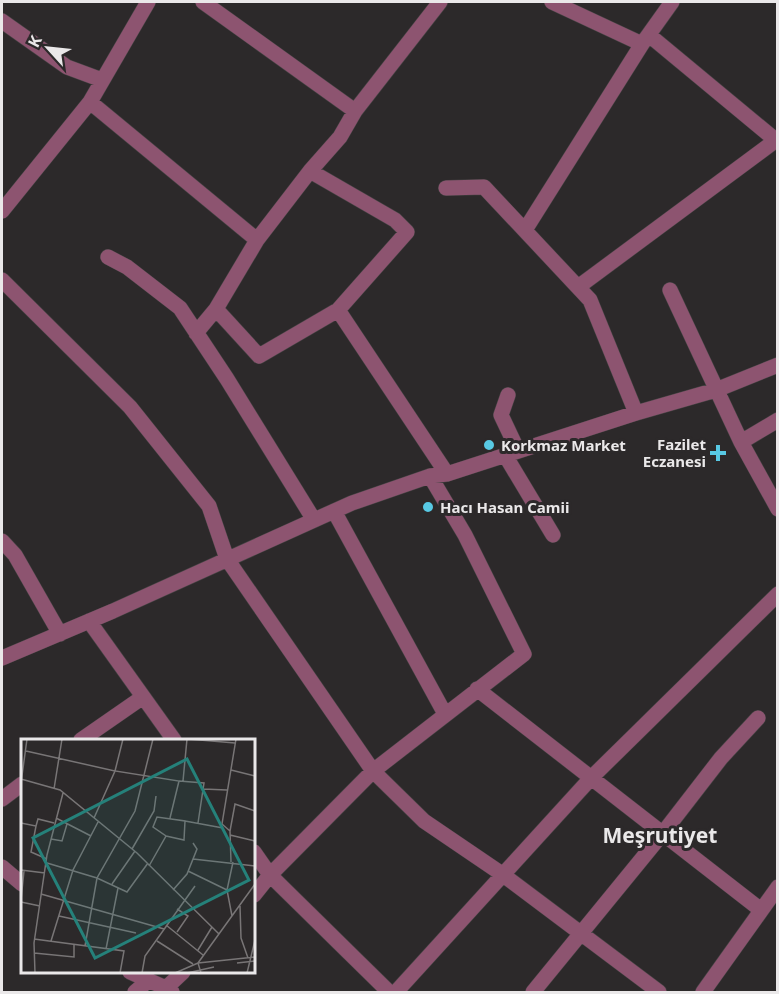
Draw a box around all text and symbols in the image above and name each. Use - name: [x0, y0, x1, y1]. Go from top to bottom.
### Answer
- north arrow: [18, 18, 78, 78]
- text: K: [22, 31, 47, 51]
- place label: Fazilet Eczanesi: [643, 434, 706, 471]
- place label: Korkmaz Market: [501, 435, 626, 455]
- marker: Korkmaz Market: [482, 438, 496, 452]
- marker: Fazilet Eczanesi: [711, 446, 725, 460]
- place label: Hacı Hasan Camii: [440, 497, 569, 517]
- marker: Hacı Hasan Camii: [421, 500, 435, 514]
- inset map: [21, 739, 255, 973]
- district label: Meşrutiyet: [603, 821, 717, 849]

